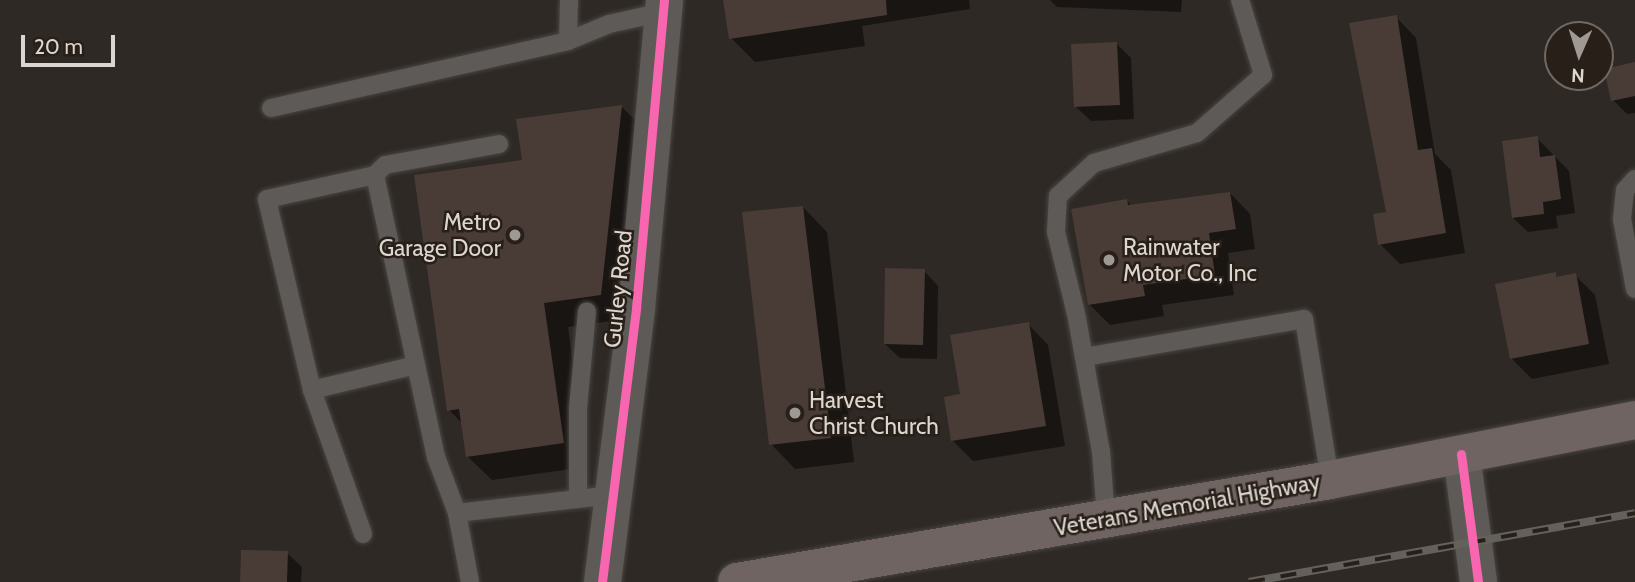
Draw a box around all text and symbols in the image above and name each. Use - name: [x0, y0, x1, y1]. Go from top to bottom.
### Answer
- scale bar: [24, 21, 119, 65]
- north arrow: [1544, 21, 1614, 91]
- text: 20 m: [34, 34, 83, 59]
- text: N: [1571, 64, 1585, 87]
- place label: Metro Garage Door: [379, 208, 501, 262]
- marker: Metro Garage Door: [507, 227, 523, 243]
- street label: Gurley Road: [598, 229, 638, 349]
- place label: Rainwater Motor Co., Inc: [1123, 233, 1257, 287]
- marker: Rainwater Motor Co., Inc: [1101, 252, 1117, 268]
- place label: Harvest Christ Church: [809, 386, 939, 440]
- marker: Harvest Christ Church: [787, 405, 803, 421]
- street label: Veterans Memorial Highway: [1052, 468, 1322, 542]

